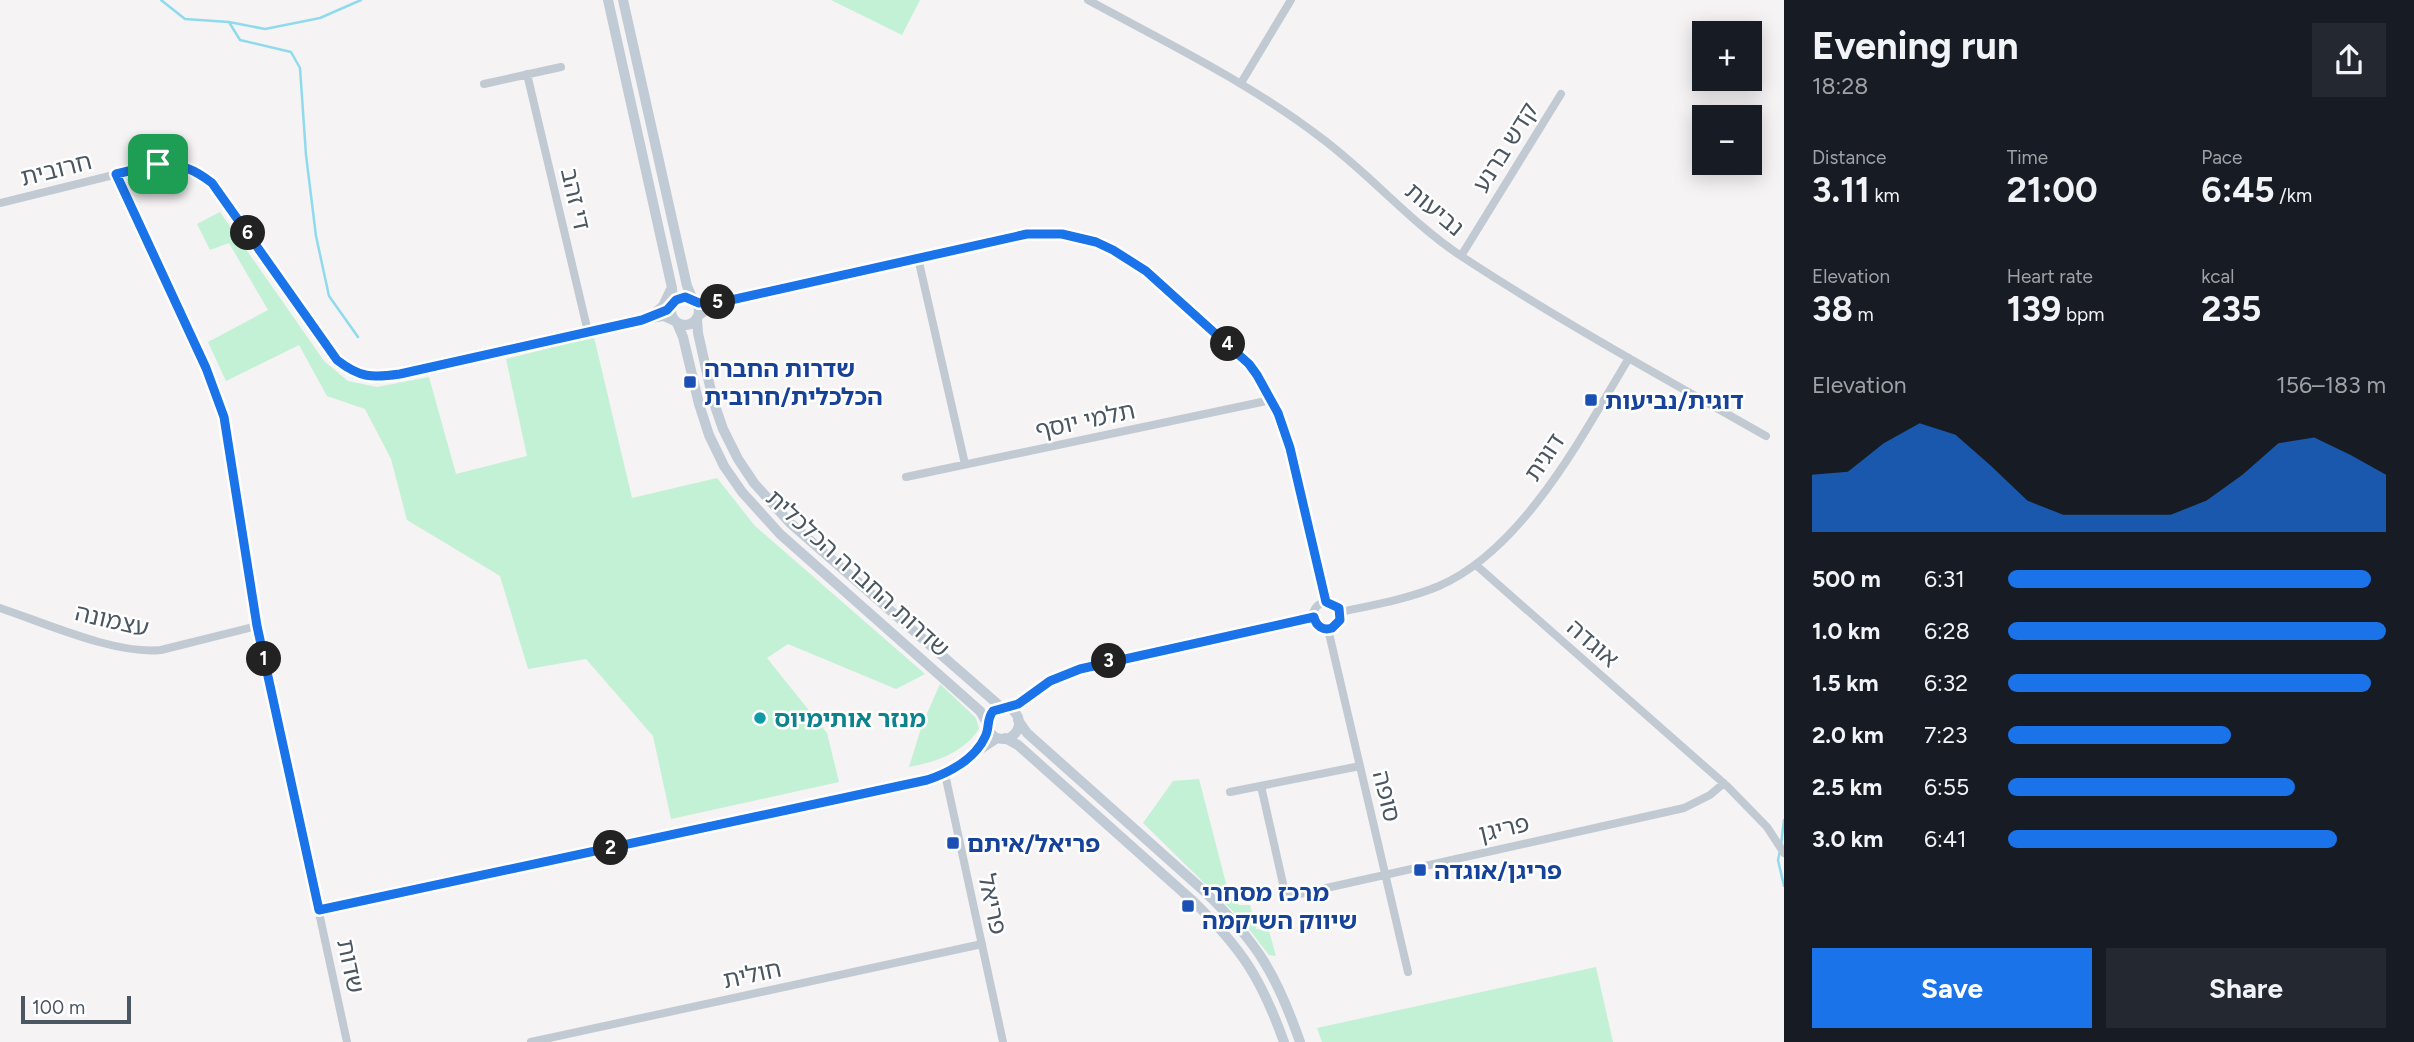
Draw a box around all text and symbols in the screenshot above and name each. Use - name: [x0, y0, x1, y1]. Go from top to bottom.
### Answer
- map controls: [1692, 21, 1762, 175]
- button: +: [1692, 21, 1762, 91]
- text: Evening run: [1812, 23, 2019, 69]
- button: share: [2312, 23, 2386, 97]
- text: 18:28: [1812, 72, 1868, 100]
- street label: קדש ברנע: [1466, 97, 1544, 197]
- button: −: [1692, 105, 1762, 175]
- pin: [128, 134, 188, 194]
- icon: arrive: [139, 145, 177, 183]
- street label: חרובית: [17, 146, 95, 192]
- text: Distance: [1812, 146, 1886, 169]
- text: Time: [2007, 146, 2048, 169]
- text: Pace: [2201, 146, 2242, 169]
- street label: די זהב: [555, 165, 597, 233]
- text: 3.11: [1812, 169, 1870, 211]
- text: 21:00: [2007, 169, 2098, 211]
- text: 6:45: [2201, 169, 2275, 211]
- street label: נביעות: [1400, 176, 1470, 242]
- text: km: [1870, 184, 1900, 207]
- text: /km: [2275, 184, 2312, 207]
- pin: 6: [230, 216, 266, 250]
- text: 6: [242, 221, 253, 244]
- text: Elevation: [1812, 265, 1890, 288]
- text: Heart rate: [2007, 265, 2093, 288]
- text: kcal: [2201, 265, 2235, 288]
- pin: 5: [700, 284, 736, 320]
- text: 38: [1812, 288, 1853, 330]
- text: 139: [2007, 288, 2061, 330]
- text: 235: [2201, 288, 2261, 330]
- text: 5: [712, 290, 723, 313]
- text: m: [1853, 303, 1874, 326]
- text: bpm: [2061, 303, 2104, 326]
- pin: 4: [1210, 326, 1246, 362]
- text: 4: [1221, 332, 1234, 355]
- place label: שדרות החברה הכלכלית/חרובית: [704, 354, 883, 411]
- text: Elevation: [1812, 371, 1907, 399]
- text: 156–183 m: [2276, 371, 2386, 399]
- marker: שדרות החברה הכלכלית/חרובית: [682, 374, 698, 390]
- place label: דוגית/נביעות: [1605, 386, 1744, 415]
- marker: דוגית/נביעות: [1583, 392, 1599, 408]
- street label: תלמי יוסף: [1032, 395, 1138, 445]
- street label: דוגית: [1518, 428, 1570, 486]
- street label: שדרות החברה הכלכלית: [760, 483, 956, 663]
- text: 500 m: [1812, 565, 1881, 593]
- text: 6:31: [1924, 565, 1965, 593]
- street label: עצמונה: [72, 597, 152, 643]
- street label: אוגדה: [1561, 613, 1625, 673]
- text: 1.0 km: [1812, 617, 1880, 645]
- text: 6:28: [1924, 617, 1970, 645]
- pin: 1: [246, 642, 282, 676]
- pin: 3: [1092, 644, 1126, 678]
- text: 1: [259, 647, 268, 670]
- text: 3: [1103, 649, 1114, 672]
- text: 1.5 km: [1812, 669, 1879, 697]
- text: 6:32: [1924, 669, 1968, 697]
- place label: מנזר אותימיוס: [774, 704, 926, 733]
- marker: מנזר אותימיוס: [752, 710, 768, 726]
- text: 2.0 km: [1812, 721, 1884, 749]
- text: 7:23: [1924, 721, 1968, 749]
- street label: סופה: [1367, 767, 1407, 825]
- text: 2.5 km: [1812, 773, 1882, 801]
- text: 6:55: [1924, 773, 1969, 801]
- street label: פריגן: [1476, 808, 1532, 848]
- text: 3.0 km: [1812, 825, 1883, 853]
- text: 6:41: [1924, 825, 1967, 853]
- place label: פריאל/איתם: [967, 829, 1100, 858]
- pin: 2: [594, 830, 628, 866]
- marker: פריאל/איתם: [945, 835, 961, 851]
- text: 2: [605, 836, 616, 859]
- place label: פריגן/אוגדה: [1434, 856, 1562, 885]
- marker: פריגן/אוגדה: [1412, 862, 1428, 878]
- street label: פריאל: [972, 871, 1014, 937]
- place label: מרכז מסחרי שיווק השיקמה: [1202, 878, 1357, 935]
- marker: מרכז מסחרי שיווק השיקמה: [1180, 898, 1196, 914]
- street label: שדות: [331, 936, 371, 996]
- button: Save: [1812, 948, 2092, 1028]
- button: Share: [2106, 948, 2386, 1028]
- street label: חולית: [720, 954, 784, 994]
- scale bar: [21, 993, 131, 1025]
- text: 100 m: [32, 996, 85, 1019]

